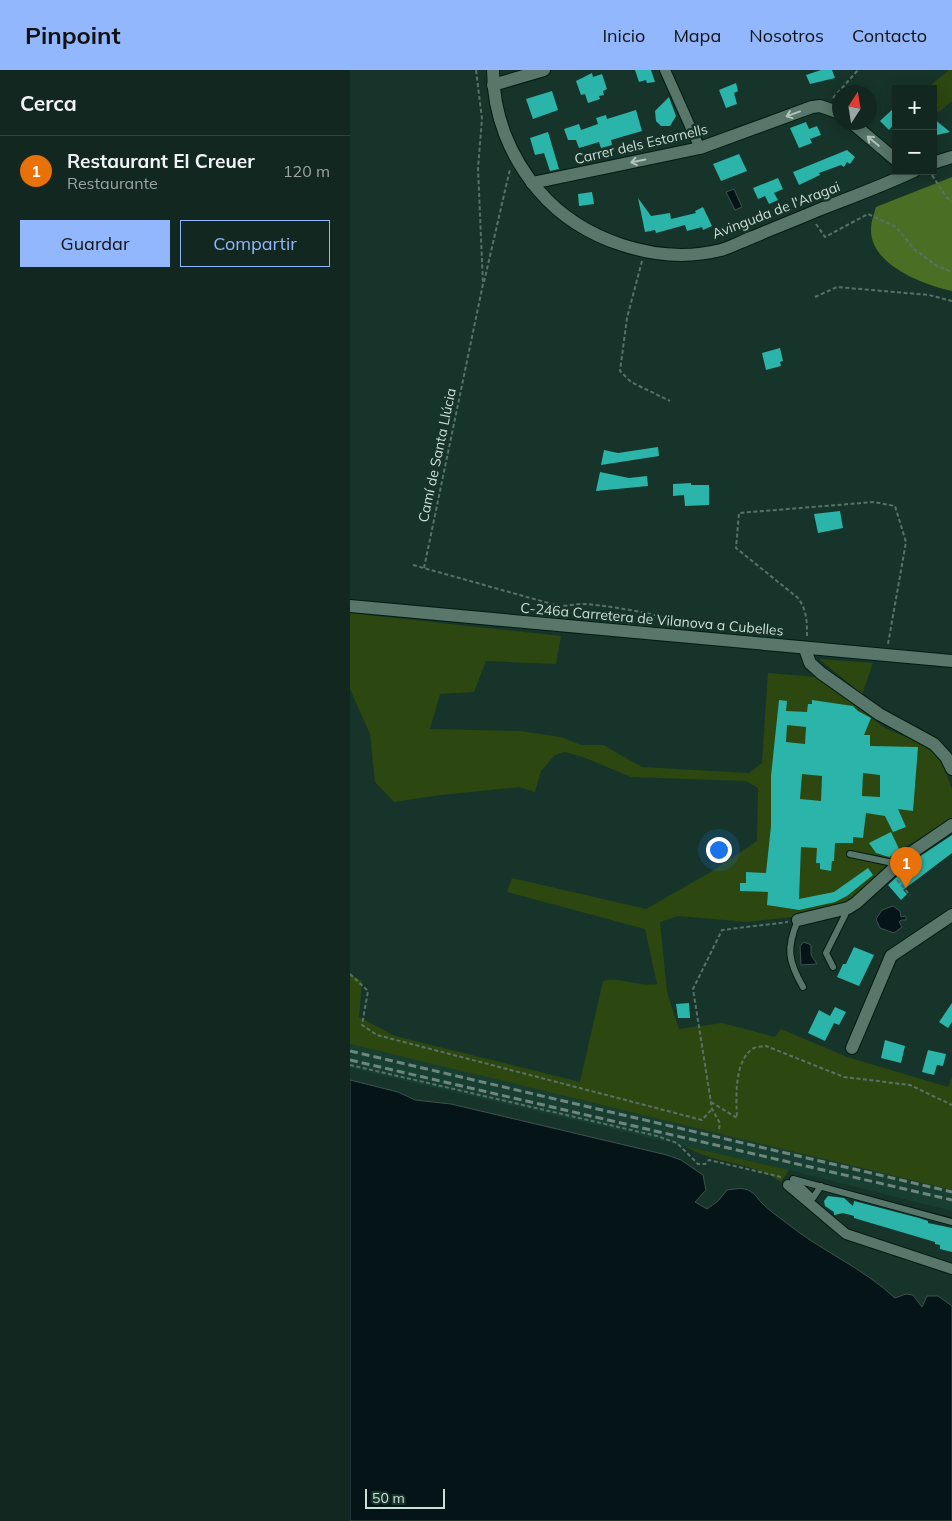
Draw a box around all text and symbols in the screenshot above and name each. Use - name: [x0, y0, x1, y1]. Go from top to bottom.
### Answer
- text: Pinpoint: [25, 20, 121, 50]
- text: Inicio: [602, 24, 645, 47]
- text: Mapa: [673, 24, 721, 47]
- text: Nosotros: [749, 24, 824, 47]
- text: Contacto: [852, 24, 927, 47]
- north arrow: [832, 85, 877, 130]
- map controls: [892, 85, 937, 175]
- button: +: [892, 85, 937, 130]
- text: Cerca: [20, 90, 77, 116]
- one-way arrow: [786, 110, 801, 119]
- street label: Carrer dels Estornells: [572, 120, 710, 168]
- button: −: [892, 130, 937, 175]
- one-way arrow: [867, 136, 880, 147]
- text: Restaurant El Creuer: [67, 149, 255, 173]
- one-way arrow: [631, 157, 647, 166]
- text: 1: [31, 161, 41, 181]
- text: 120 m: [283, 161, 330, 181]
- text: Restaurante: [67, 173, 158, 193]
- street label: Avinguda de l'Aragai: [709, 177, 843, 243]
- button: Guardar: [20, 220, 170, 267]
- button: Compartir: [180, 220, 330, 267]
- street label: Camí de Santa Llúcia: [414, 386, 460, 524]
- street label: C-246a Carretera de Vilanova a Cubelles: [520, 599, 784, 639]
- your location: [706, 837, 732, 863]
- pin: 1: [890, 847, 922, 888]
- scale bar: [365, 1486, 445, 1509]
- text: 50 m: [372, 1489, 405, 1507]

